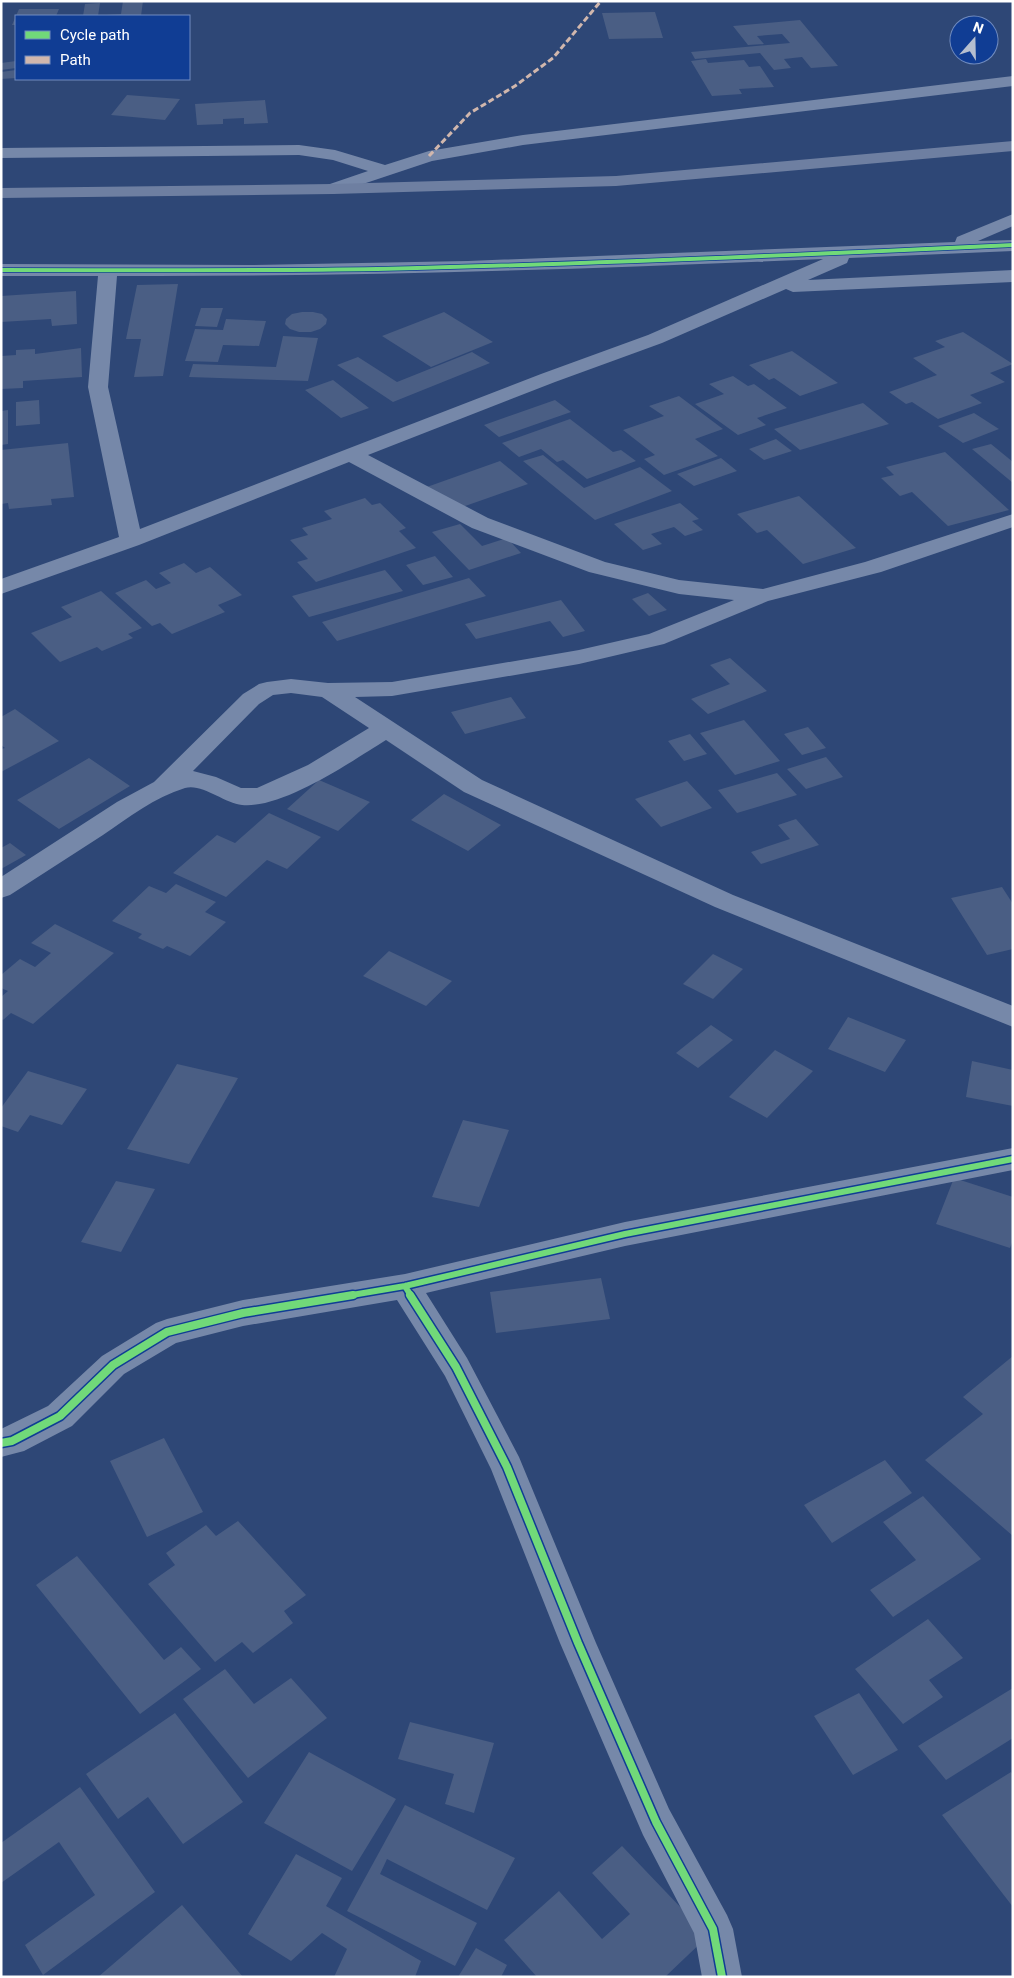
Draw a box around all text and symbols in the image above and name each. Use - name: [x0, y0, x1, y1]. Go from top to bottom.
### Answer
- legend: [15, 15, 190, 80]
- north arrow: [949, 15, 999, 65]
- text: N: [971, 19, 986, 37]
- text: Cycle path: [60, 26, 130, 44]
- text: Path: [60, 51, 91, 69]

